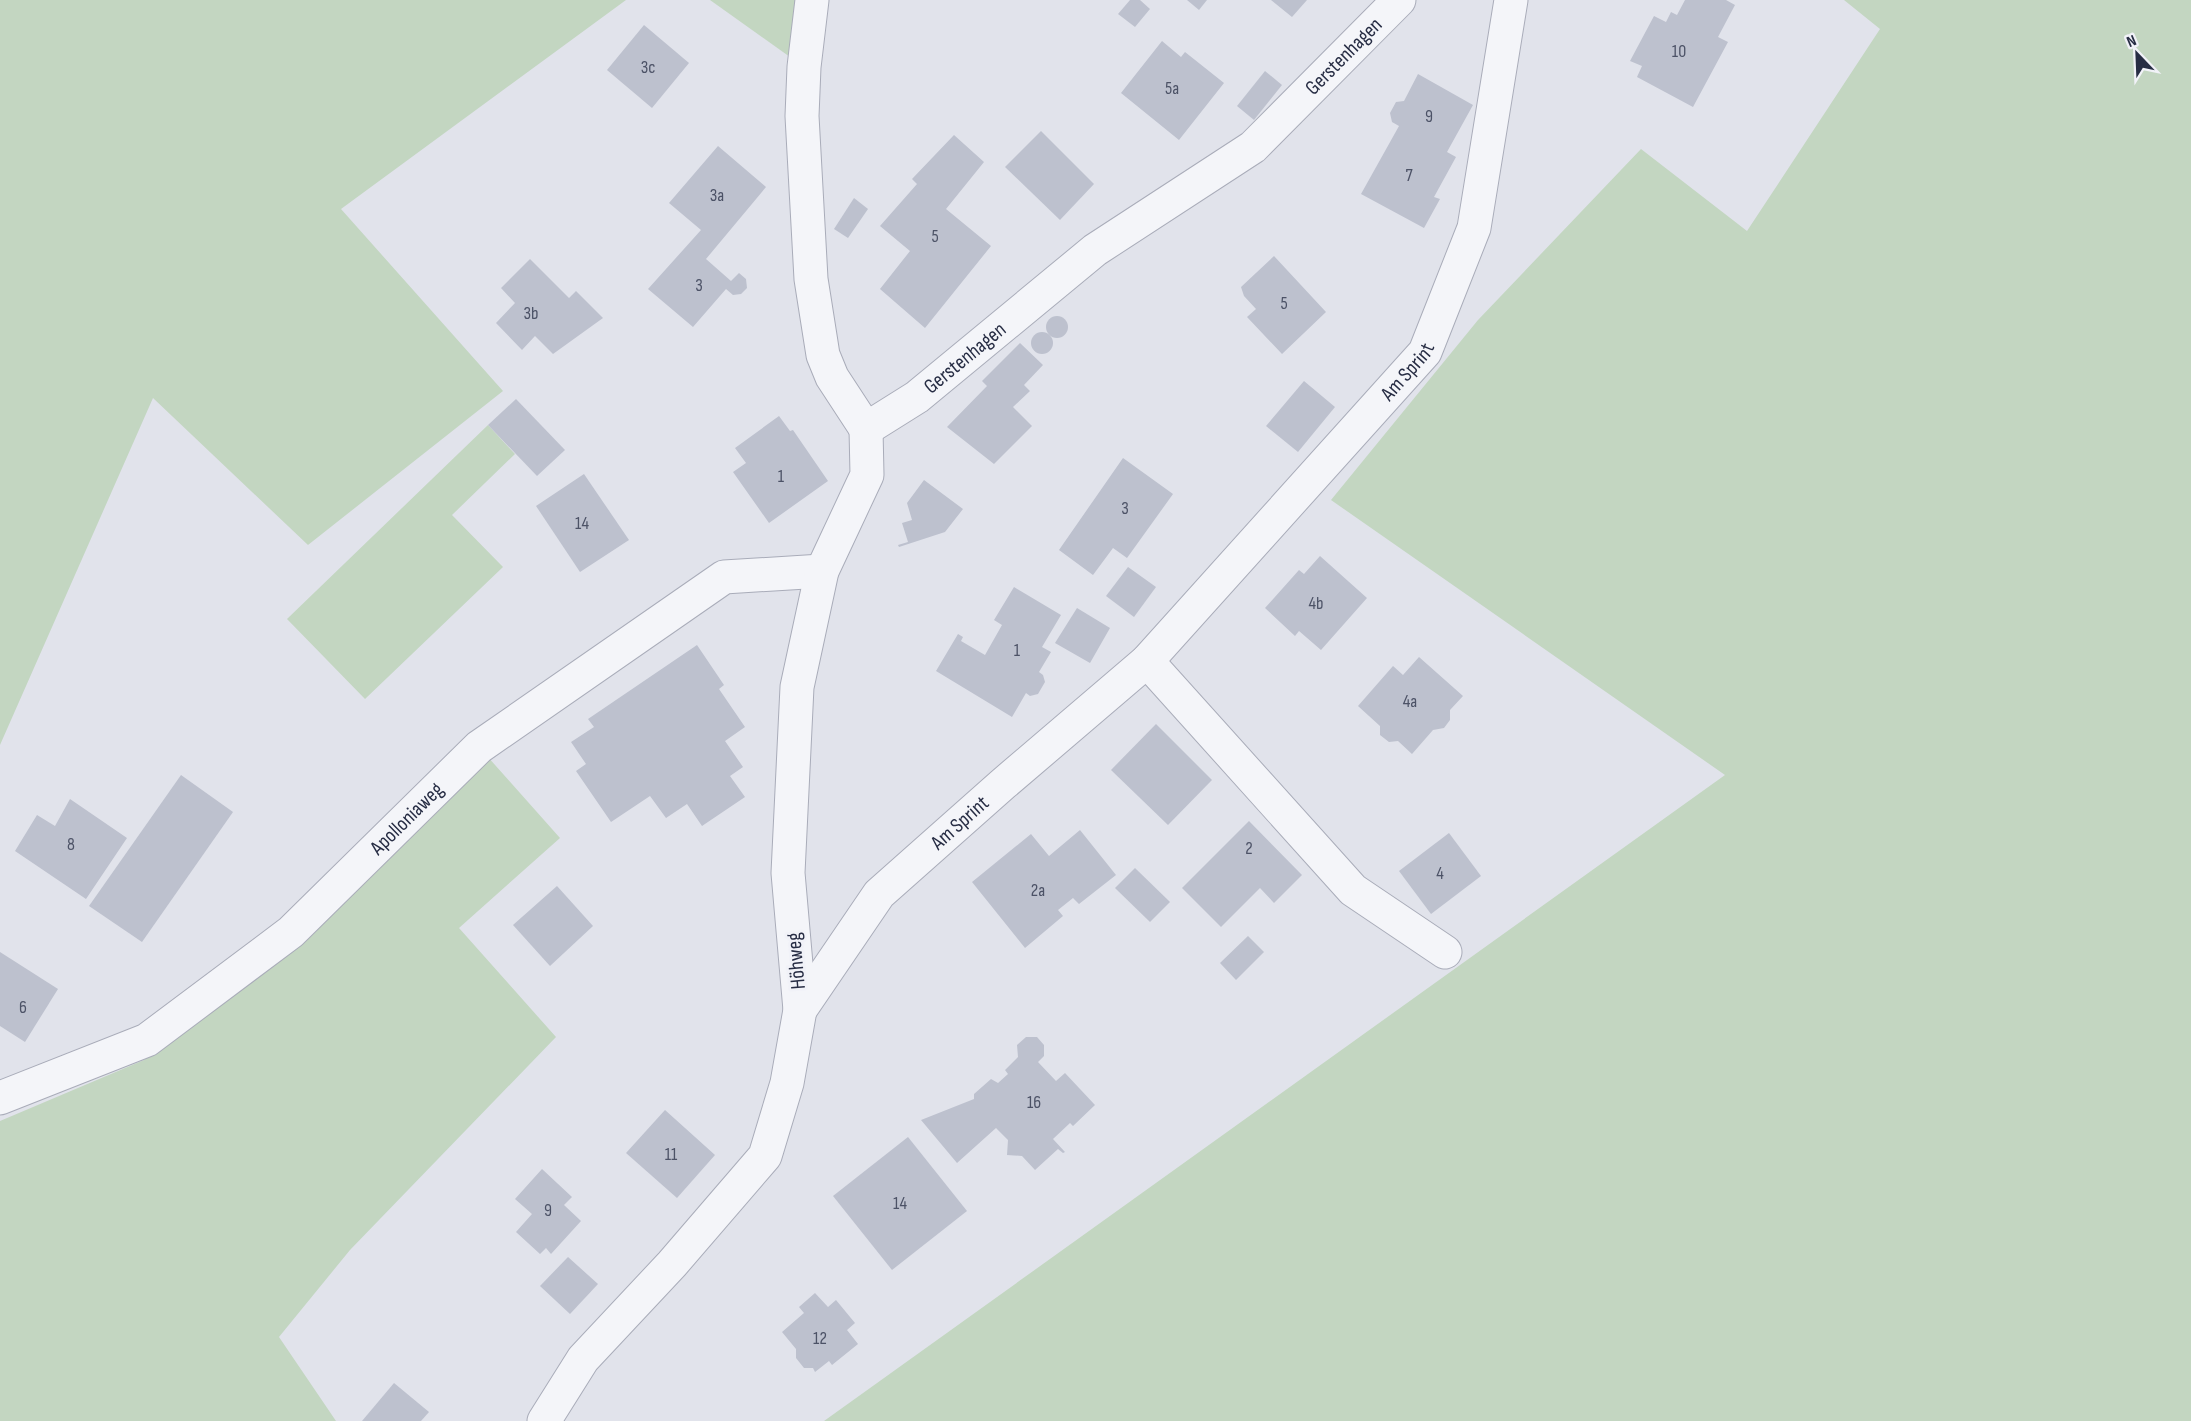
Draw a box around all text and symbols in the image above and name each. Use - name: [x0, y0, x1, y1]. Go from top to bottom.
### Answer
- street label: Gerstenhagen: [1300, 12, 1387, 100]
- north arrow: [2107, 24, 2167, 84]
- text: N: [2124, 31, 2139, 52]
- house number: 10: [1672, 41, 1686, 62]
- house number: 3c: [641, 57, 655, 78]
- house number: 5a: [1165, 78, 1179, 99]
- house number: 9: [1425, 106, 1433, 127]
- house number: 7: [1405, 165, 1413, 186]
- house number: 3a: [710, 185, 724, 206]
- house number: 5: [931, 226, 939, 247]
- house number: 3: [695, 275, 703, 296]
- house number: 5: [1280, 293, 1288, 314]
- house number: 3b: [523, 303, 539, 324]
- street label: Gerstenhagen: [919, 317, 1011, 399]
- street label: Am Sprint: [1374, 339, 1440, 406]
- house number: 1: [778, 466, 785, 487]
- house number: 3: [1121, 498, 1129, 519]
- house number: 14: [575, 513, 589, 534]
- house number: 4b: [1309, 593, 1324, 614]
- house number: 1: [1014, 640, 1021, 661]
- house number: 4a: [1403, 691, 1417, 712]
- street label: Apolloniaweg: [364, 777, 448, 861]
- street label: Am Sprint: [925, 790, 994, 856]
- house number: 8: [67, 834, 75, 855]
- house number: 2: [1245, 838, 1253, 859]
- house number: 4: [1436, 863, 1444, 884]
- house number: 2a: [1031, 880, 1045, 901]
- street label: Höhweg: [781, 932, 811, 990]
- house number: 6: [19, 997, 27, 1018]
- house number: 16: [1027, 1092, 1041, 1113]
- house number: 11: [665, 1144, 678, 1165]
- house number: 14: [893, 1193, 907, 1214]
- house number: 9: [544, 1200, 552, 1221]
- house number: 12: [813, 1328, 827, 1349]

